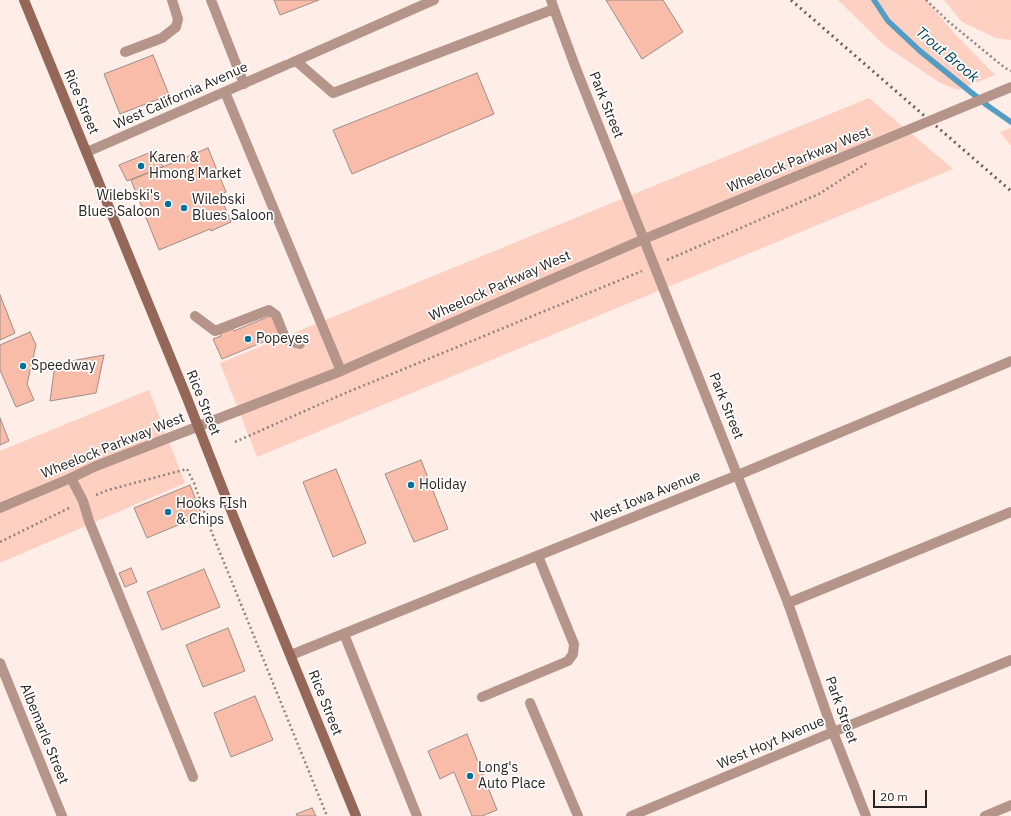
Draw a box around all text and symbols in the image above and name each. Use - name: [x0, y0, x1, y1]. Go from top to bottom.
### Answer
- water label: Trout Brook: [912, 23, 982, 87]
- street label: West California Avenue: [111, 59, 251, 133]
- street label: Rice Street: [60, 67, 102, 137]
- street label: Park Street: [585, 69, 627, 141]
- street label: Wheelock Parkway West: [725, 123, 873, 197]
- place label: Karen & Hmong Market: [149, 150, 241, 182]
- marker: Karen & Hmong Market: [136, 161, 146, 171]
- place label: Wilebski's Blues Saloon: [78, 188, 160, 220]
- place label: Wilebski Blues Saloon: [192, 192, 274, 224]
- marker: Wilebski's Blues Saloon: [163, 199, 173, 209]
- marker: Wilebski Blues Saloon: [179, 203, 189, 213]
- street label: Wheelock Parkway West: [427, 247, 573, 325]
- place label: Popeyes: [256, 331, 309, 347]
- marker: Popeyes: [243, 334, 253, 344]
- place label: Speedway: [31, 358, 96, 374]
- marker: Speedway: [18, 361, 28, 371]
- street label: Rice Street: [182, 368, 224, 438]
- street label: Park Street: [705, 370, 747, 442]
- street label: Wheelock Parkway West: [39, 409, 187, 483]
- street label: West Iowa Avenue: [589, 467, 703, 527]
- place label: Holiday: [419, 477, 467, 493]
- marker: Holiday: [406, 480, 416, 490]
- place label: Hooks FIsh & Chips: [176, 496, 247, 528]
- marker: Hooks FIsh & Chips: [163, 507, 173, 517]
- street label: Rice Street: [304, 668, 346, 738]
- street label: Park Street: [821, 674, 861, 746]
- street label: Albemarle Street: [16, 681, 72, 787]
- street label: West Hoyt Avenue: [715, 713, 827, 773]
- place label: Long's Auto Place: [478, 760, 545, 792]
- marker: Long's Auto Place: [465, 771, 475, 781]
- scale bar: [875, 782, 929, 808]
- text: 20 m: [880, 789, 908, 804]

